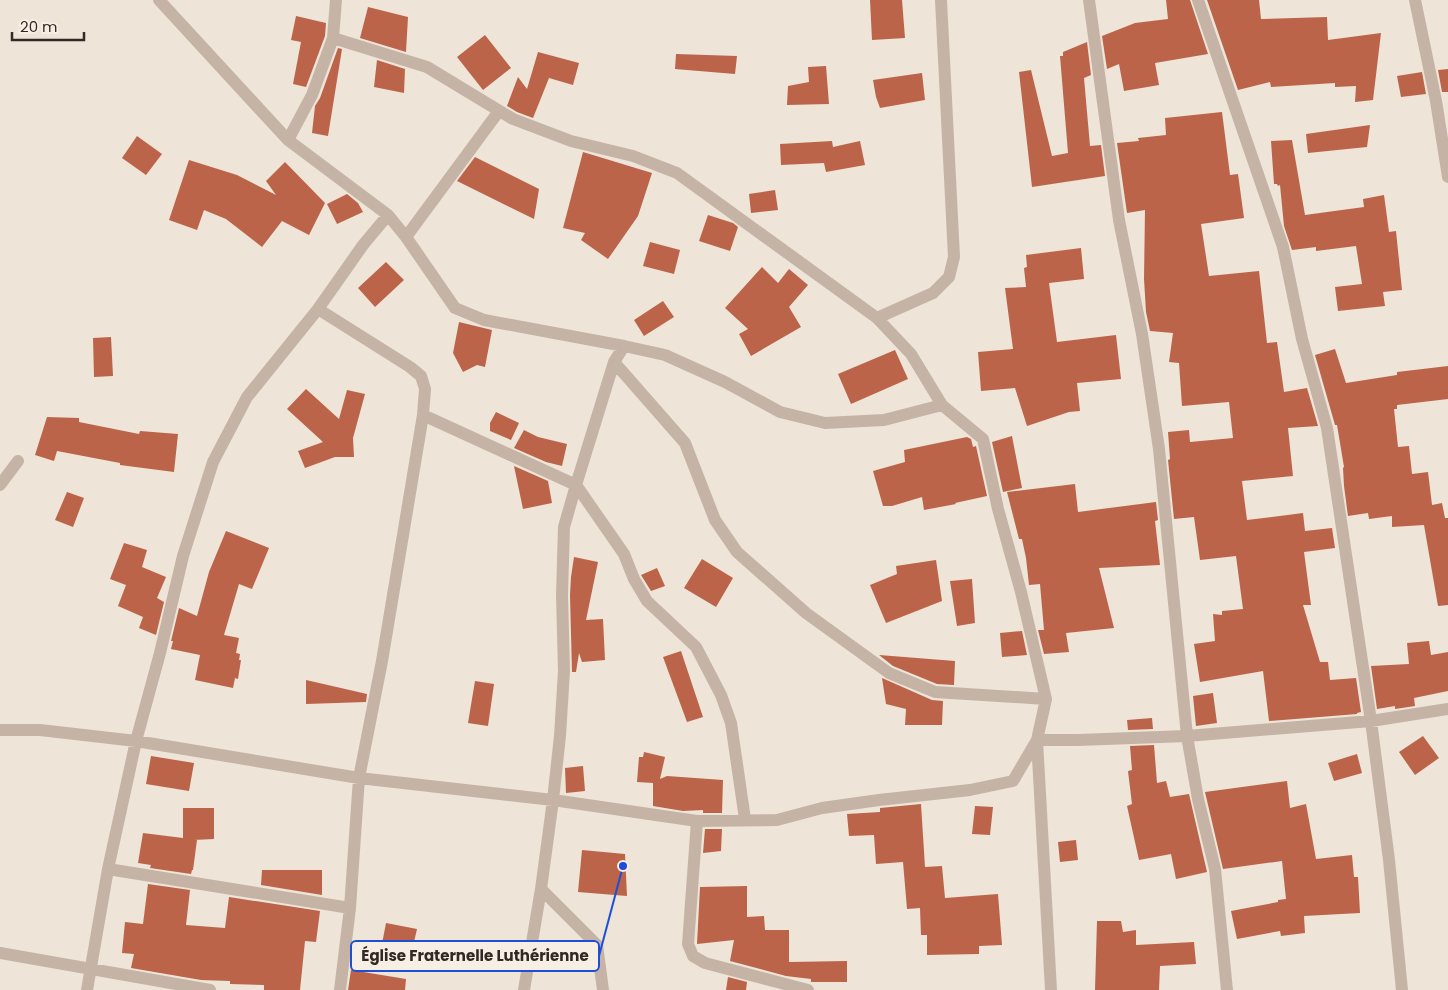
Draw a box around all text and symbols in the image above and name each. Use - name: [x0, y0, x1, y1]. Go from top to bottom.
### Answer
- scale bar: [12, 10, 85, 42]
- text: 20 m: [20, 16, 58, 37]
- callout: Église Fraternelle Luthérienne: [351, 941, 599, 971]
- text: Église Fraternelle Luthérienne: [361, 945, 589, 966]

